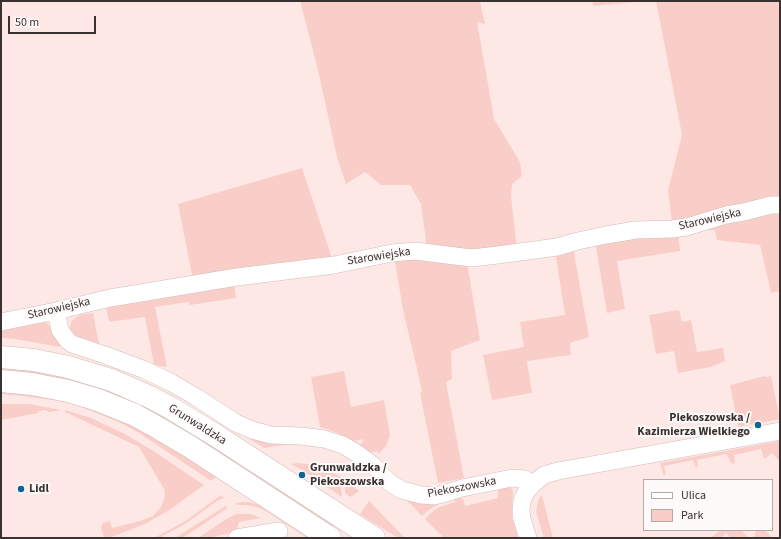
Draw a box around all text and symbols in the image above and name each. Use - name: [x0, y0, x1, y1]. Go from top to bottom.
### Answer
- scale bar: [10, 8, 98, 34]
- text: 50 m: [15, 14, 39, 31]
- street label: Starowiejska: [677, 206, 743, 234]
- street label: Starowiejska: [346, 245, 412, 269]
- street label: Starowiejska: [26, 295, 92, 323]
- street label: Grunwaldzka: [165, 401, 229, 449]
- place label: Piekoszowska / Kazimierza Wielkiego: [637, 411, 750, 439]
- marker: Piekoszowska / Kazimierza Wielkiego: [753, 420, 763, 430]
- place label: Grunwaldzka / Piekoszowska: [310, 461, 387, 489]
- marker: Grunwaldzka / Piekoszowska: [297, 470, 307, 480]
- street label: Piekoszowska: [426, 474, 498, 502]
- legend: [643, 479, 773, 531]
- place label: Lidl: [29, 482, 49, 496]
- marker: Lidl: [16, 484, 26, 494]
- text: Ulica: [681, 487, 706, 504]
- text: Park: [681, 507, 703, 524]

